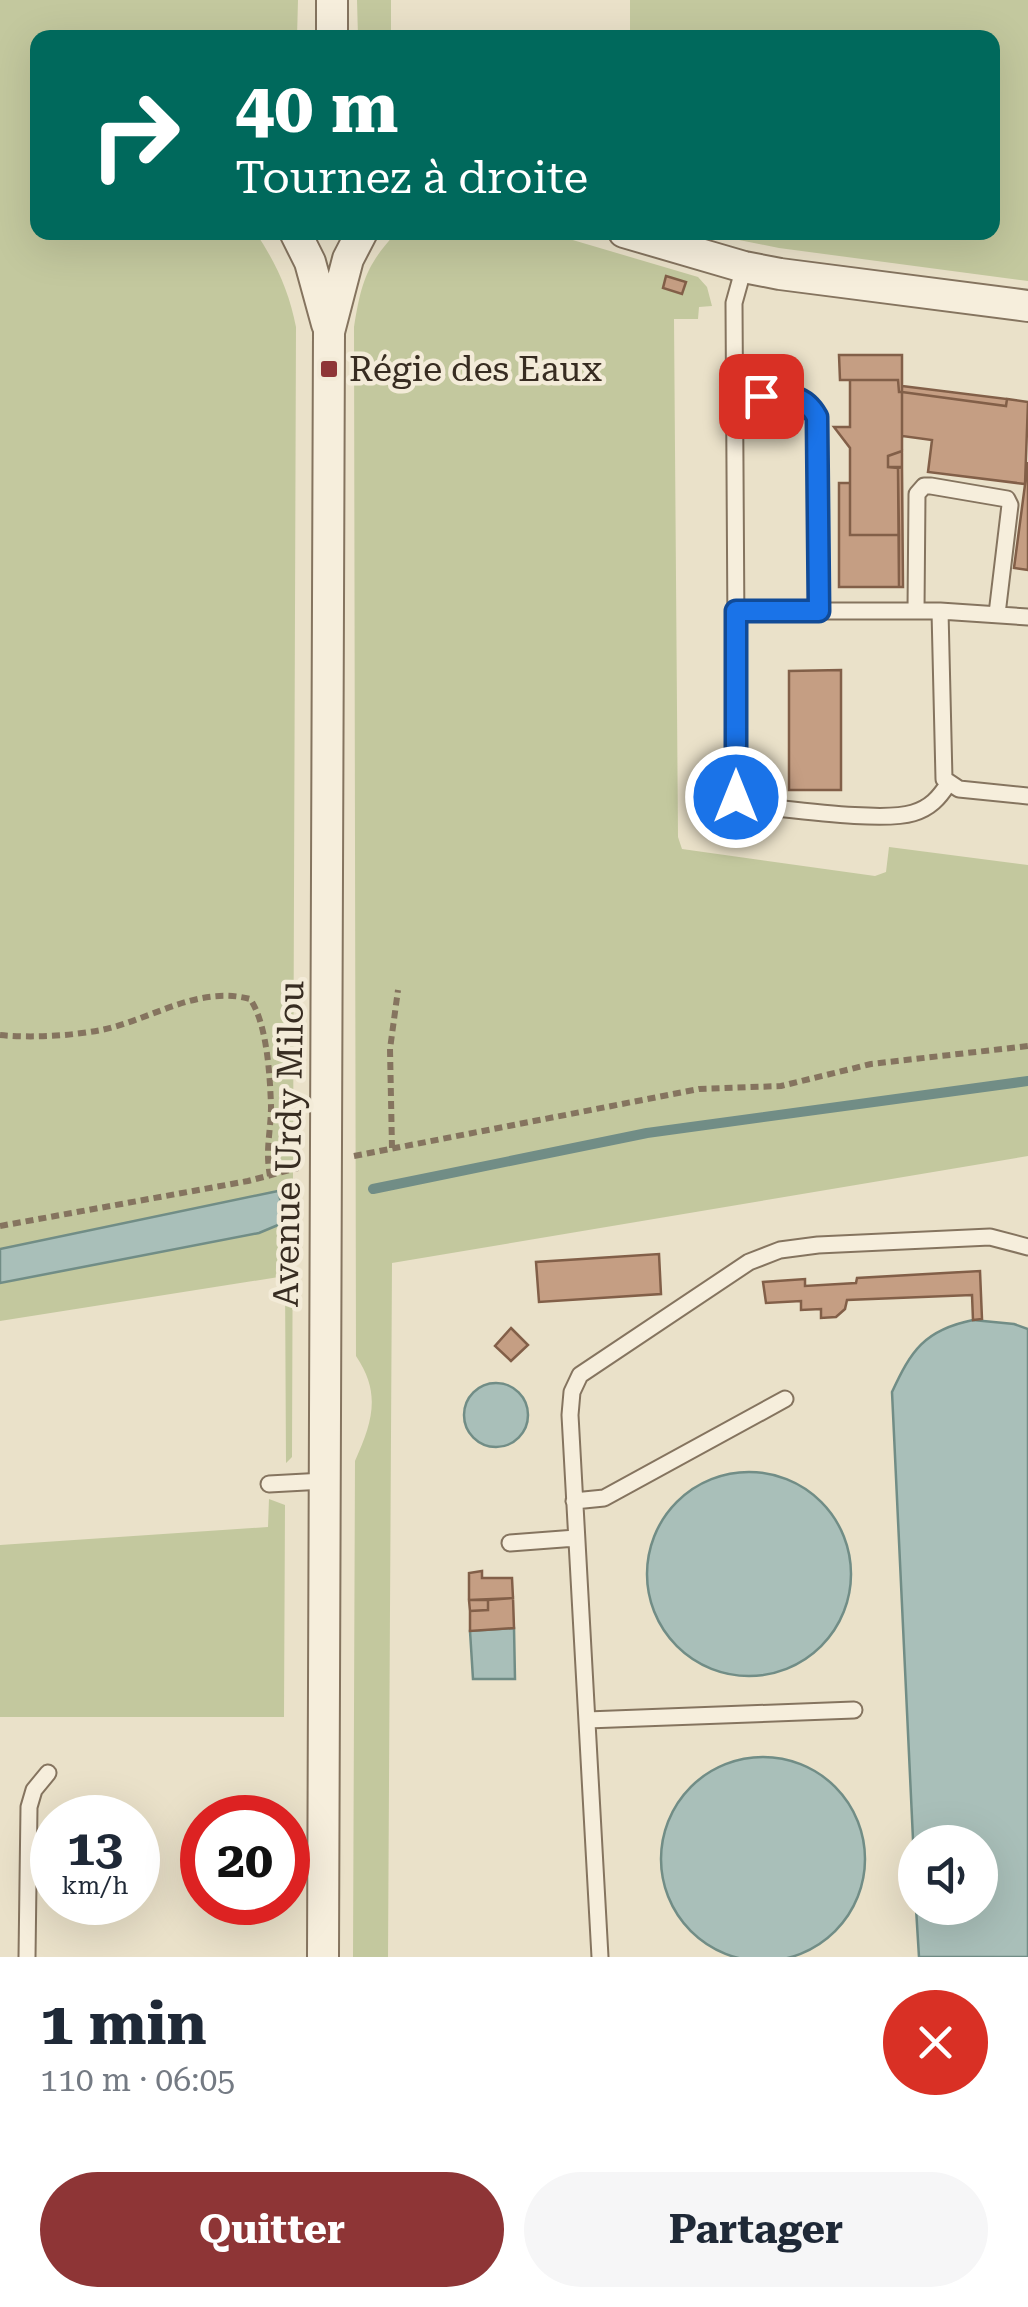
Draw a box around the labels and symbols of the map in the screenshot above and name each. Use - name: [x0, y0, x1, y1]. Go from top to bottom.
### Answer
- place label: Régie des Eaux: [349, 349, 602, 390]
- pin: [719, 354, 804, 439]
- marker: Régie des Eaux: [318, 358, 340, 380]
- position arrow: [684, 745, 788, 849]
- street label: Avenue Urdy Milou: [266, 980, 312, 1308]
- speed limit sign: 20: [180, 1795, 310, 1925]

